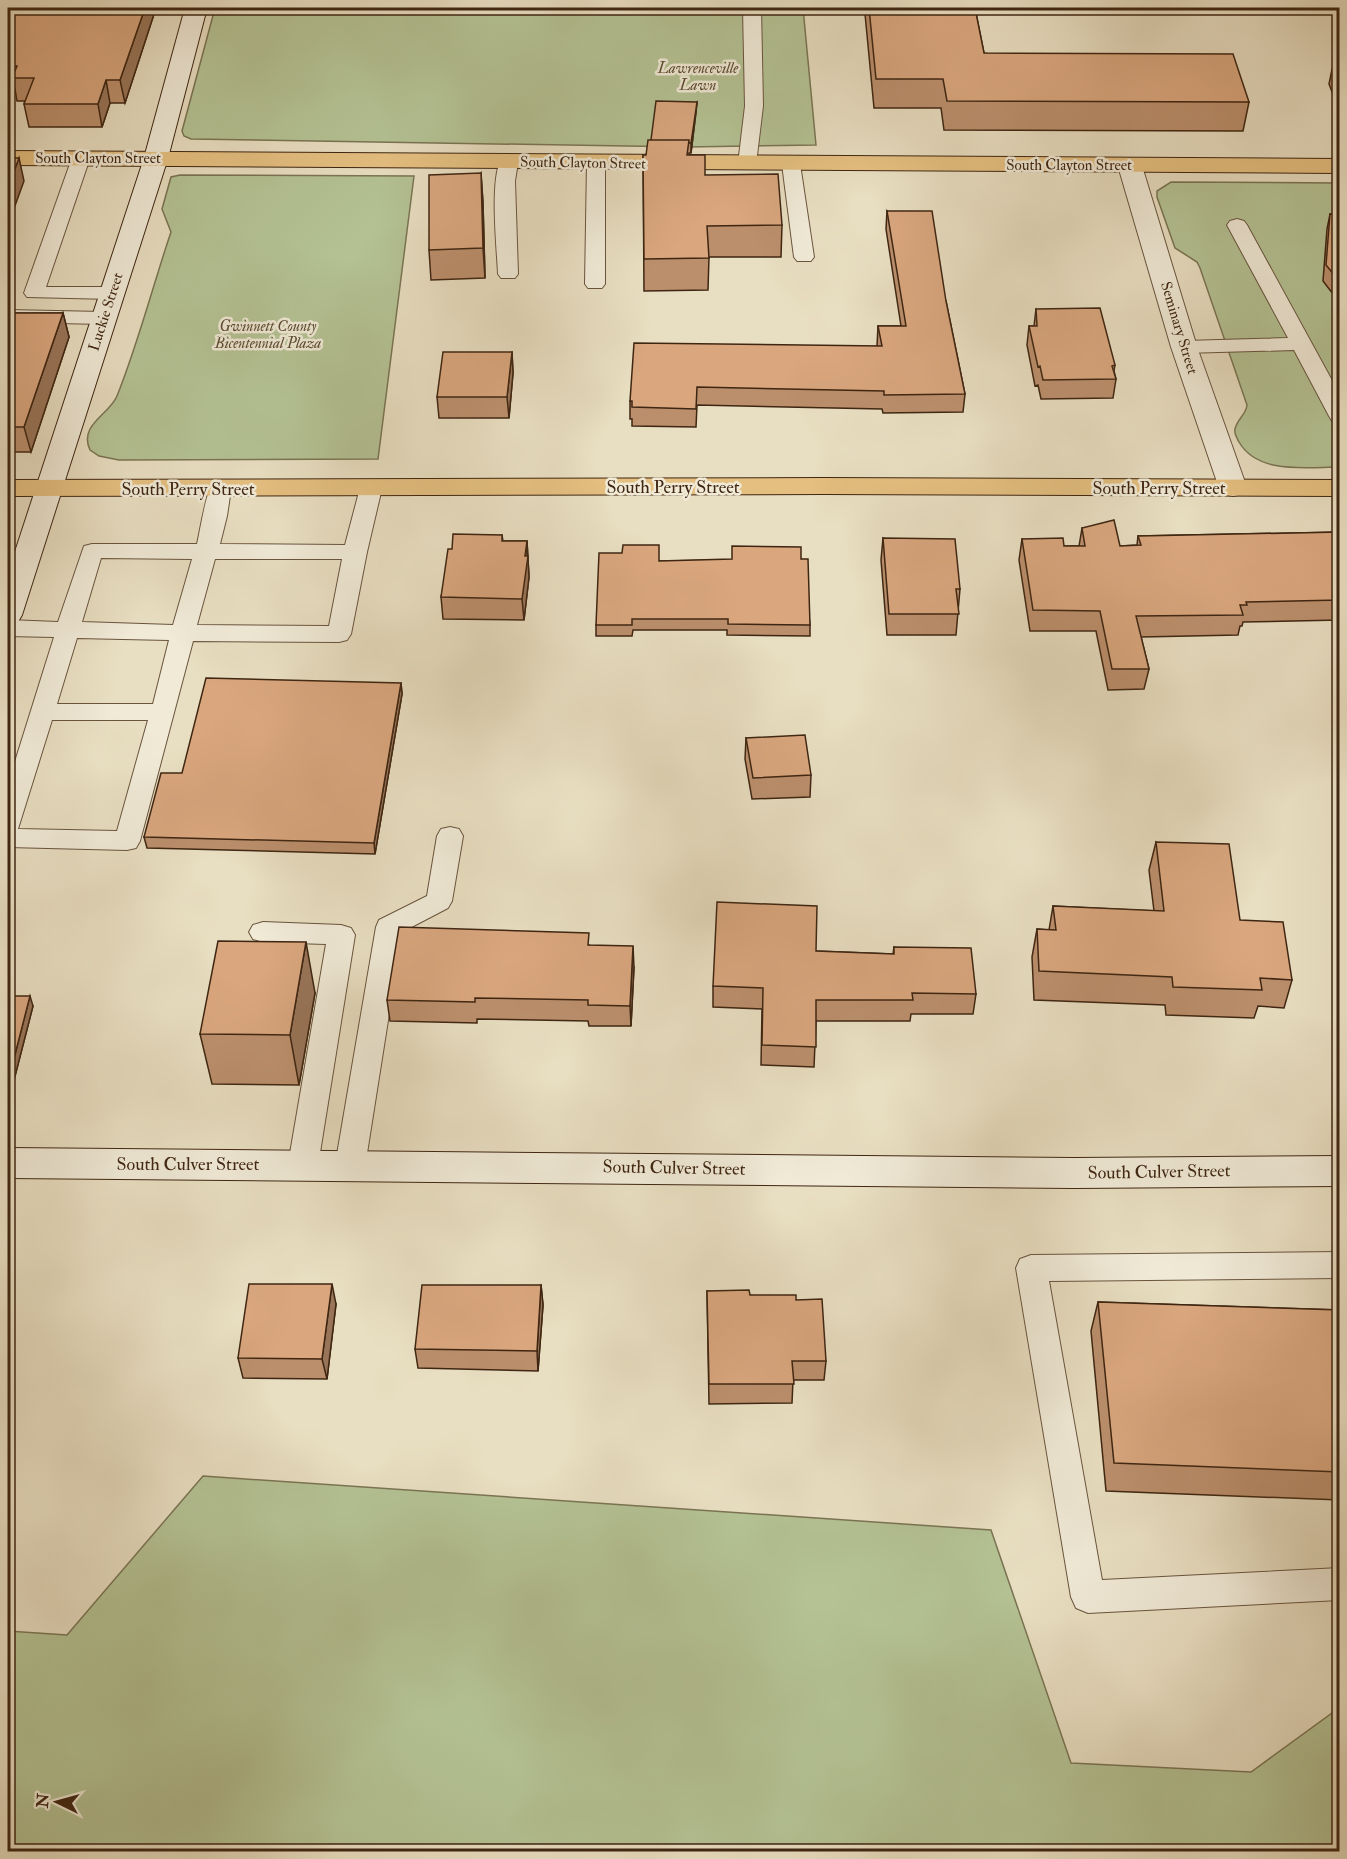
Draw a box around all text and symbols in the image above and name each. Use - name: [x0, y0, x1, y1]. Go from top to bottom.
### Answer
- park label: Lawrenceville Lawn: [657, 59, 739, 95]
- street label: South Clayton Street: [35, 149, 161, 168]
- street label: South Clayton Street: [520, 152, 646, 174]
- street label: South Clayton Street: [1006, 156, 1132, 175]
- street label: Luckie Street: [84, 270, 128, 354]
- street label: Seminary Street: [1156, 279, 1202, 377]
- park label: Gwinnett County Bicentennial Plaza: [214, 317, 321, 353]
- street label: South Perry Street: [606, 476, 740, 499]
- street label: South Perry Street: [1092, 477, 1226, 500]
- street label: South Perry Street: [121, 478, 255, 501]
- street label: South Culver Street: [117, 1153, 260, 1176]
- street label: South Culver Street: [602, 1155, 746, 1181]
- street label: South Culver Street: [1087, 1159, 1231, 1185]
- north arrow: [27, 1772, 87, 1832]
- text: N: [32, 1792, 54, 1810]

